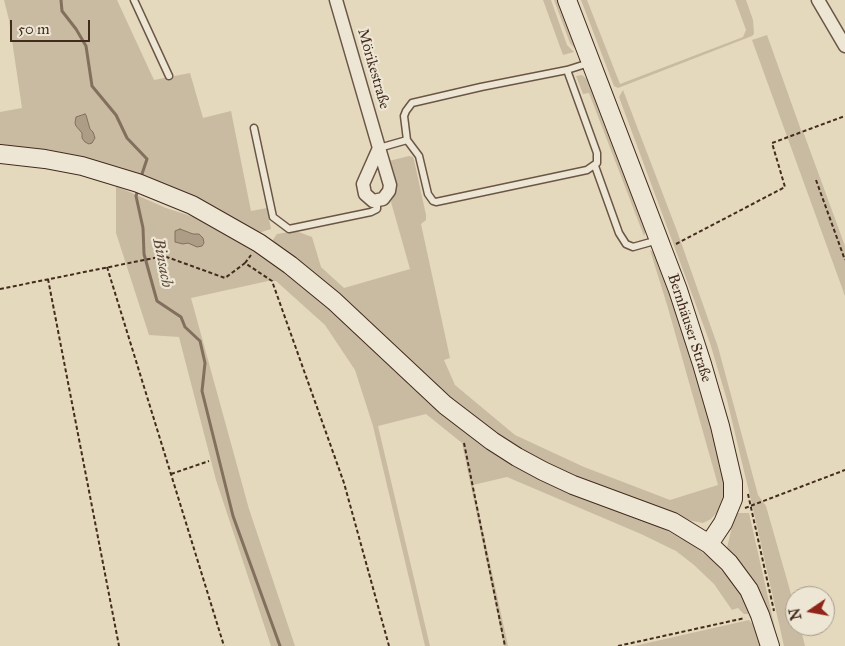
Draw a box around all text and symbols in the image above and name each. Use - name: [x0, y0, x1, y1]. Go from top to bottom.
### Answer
- scale bar: [12, 10, 92, 42]
- text: 50 m: [18, 20, 50, 38]
- street label: Mörikestraße: [353, 27, 393, 111]
- water label: Binsach: [148, 237, 176, 289]
- street label: Bernhäuser Straße: [663, 271, 715, 385]
- north arrow: [785, 586, 835, 636]
- text: N: [786, 606, 805, 622]

